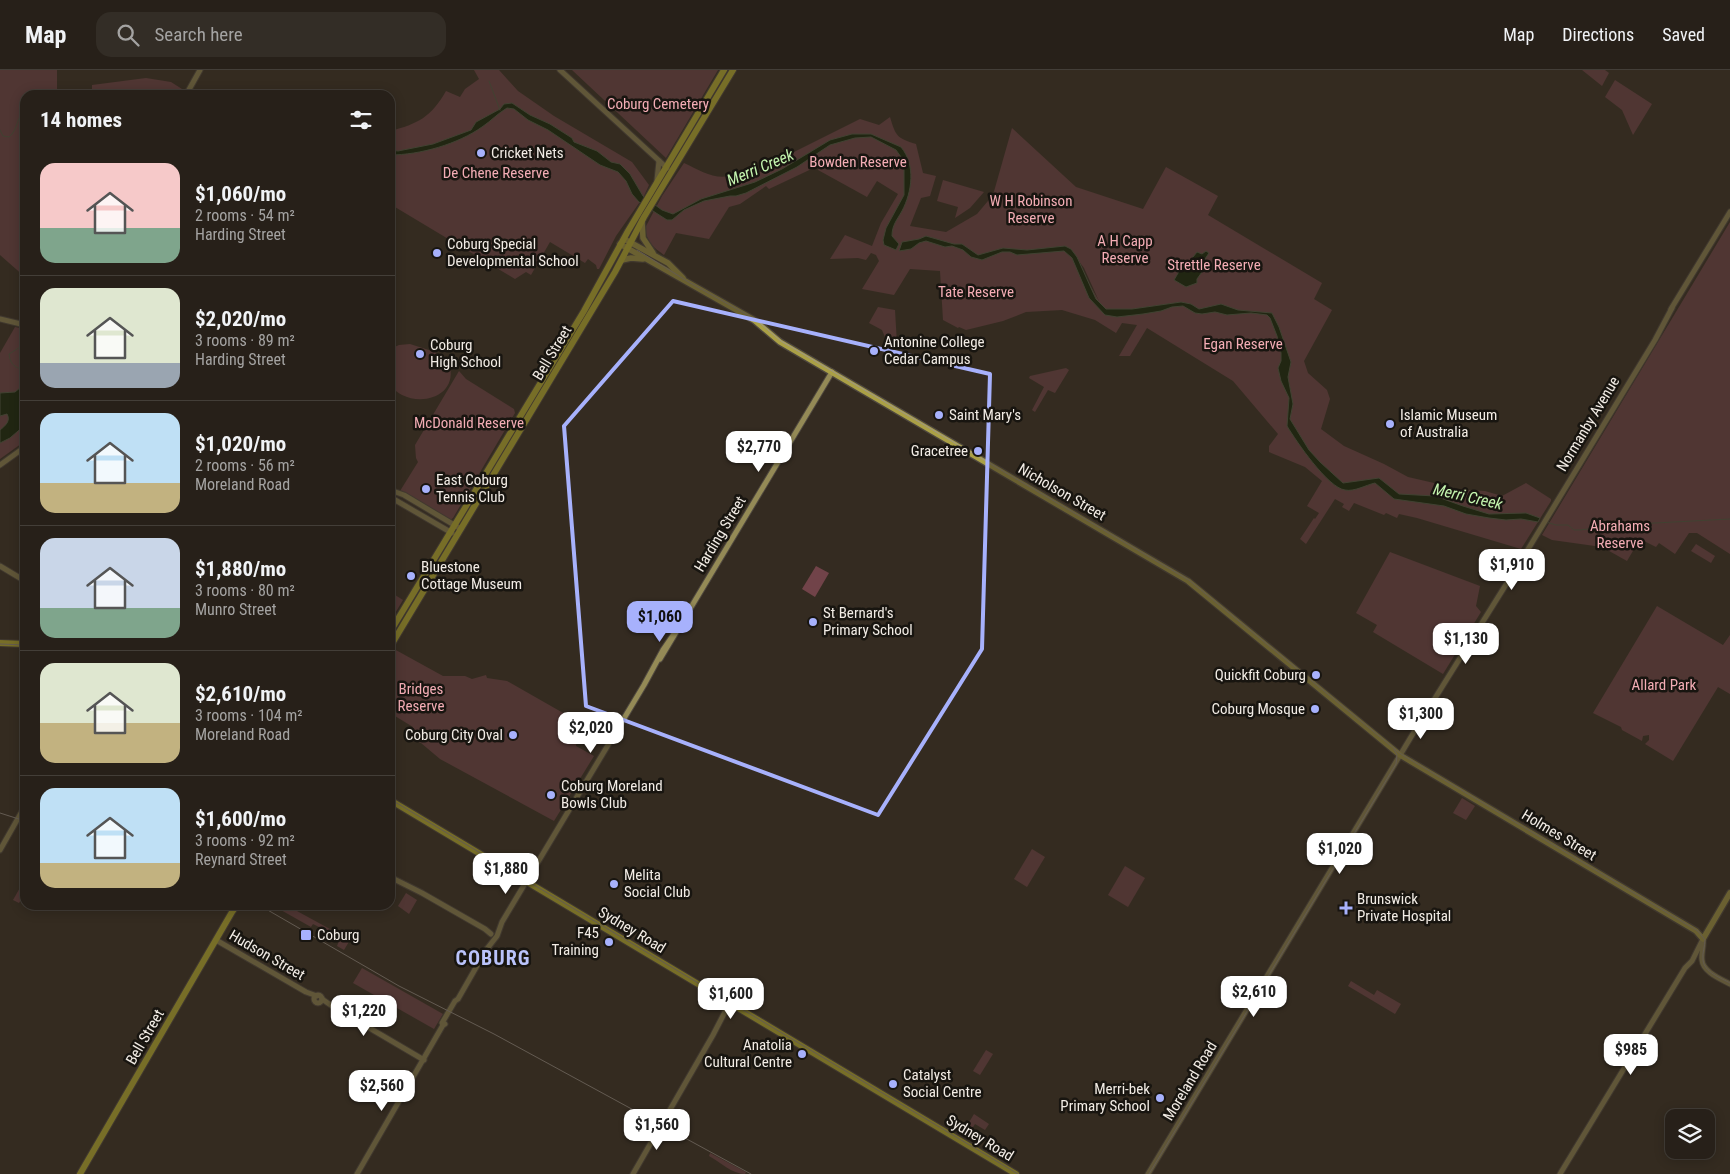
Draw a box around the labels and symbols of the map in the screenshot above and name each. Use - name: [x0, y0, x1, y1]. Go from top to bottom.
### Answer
- park label: Coburg Cemetery: [607, 95, 709, 113]
- place label: Cricket Nets: [491, 144, 564, 162]
- water label: Merri Creek: [724, 145, 797, 190]
- marker: Cricket Nets: [475, 147, 487, 159]
- park label: Bowden Reserve: [809, 153, 907, 171]
- park label: De Chene Reserve: [443, 164, 549, 182]
- park label: W H Robinson Reserve: [990, 192, 1072, 227]
- park label: A H Capp Reserve: [1097, 232, 1153, 267]
- place label: Coburg Special Developmental School: [447, 235, 579, 270]
- marker: Coburg Special Developmental School: [431, 247, 443, 259]
- park label: Strettle Reserve: [1167, 256, 1261, 274]
- park label: Tate Reserve: [938, 283, 1014, 301]
- street label: Bell Street: [529, 322, 575, 384]
- place label: Antonine College Cedar Campus: [884, 333, 985, 368]
- park label: Egan Reserve: [1203, 335, 1283, 353]
- place label: Coburg High School: [430, 336, 501, 371]
- marker: Antonine College Cedar Campus: [868, 345, 880, 357]
- marker: Coburg High School: [414, 348, 426, 360]
- street label: Normanby Avenue: [1553, 373, 1623, 475]
- place label: Saint Mary's: [949, 406, 1021, 424]
- place label: Islamic Museum of Australia: [1400, 406, 1497, 441]
- marker: Saint Mary's: [933, 409, 945, 421]
- park label: McDonald Reserve: [414, 414, 524, 432]
- marker: Islamic Museum of Australia: [1384, 418, 1396, 430]
- pin: $2,770: [718, 430, 800, 473]
- place label: Gracetree: [911, 442, 968, 460]
- marker: Gracetree: [972, 445, 984, 457]
- street label: Nicholson Street: [1015, 460, 1109, 524]
- place label: East Coburg Tennis Club: [436, 471, 508, 506]
- water label: Merri Creek: [1431, 479, 1505, 514]
- marker: East Coburg Tennis Club: [420, 483, 432, 495]
- street label: Harding Street: [690, 493, 750, 575]
- park label: Abrahams Reserve: [1590, 517, 1650, 552]
- pin: $1,910: [1471, 548, 1553, 591]
- place label: Bluestone Cottage Museum: [421, 558, 522, 593]
- marker: Bluestone Cottage Museum: [405, 570, 417, 582]
- pin: $1,060: [619, 600, 701, 643]
- place label: St Bernard's Primary School: [823, 604, 913, 639]
- marker: St Bernard's Primary School: [807, 616, 819, 628]
- pin: $1,130: [1425, 622, 1507, 665]
- place label: Quickfit Coburg: [1215, 666, 1306, 684]
- marker: Quickfit Coburg: [1310, 669, 1322, 681]
- park label: Allard Park: [1632, 676, 1697, 694]
- park label: Bridges Reserve: [398, 680, 444, 715]
- pin: $1,300: [1380, 698, 1462, 740]
- place label: Coburg Mosque: [1212, 700, 1305, 718]
- marker: Coburg Mosque: [1309, 703, 1321, 715]
- pin: $2,020: [550, 712, 632, 754]
- place label: Coburg City Oval: [405, 726, 503, 744]
- marker: Coburg City Oval: [507, 729, 519, 741]
- place label: Coburg Moreland Bowls Club: [561, 777, 663, 812]
- marker: Coburg Moreland Bowls Club: [545, 789, 557, 801]
- street label: Holmes Street: [1518, 806, 1600, 864]
- pin: $1,020: [1299, 832, 1381, 875]
- pin: $1,880: [465, 852, 547, 895]
- place label: Melita Social Club: [624, 866, 690, 901]
- marker: Melita Social Club: [608, 878, 620, 890]
- place label: Brunswick Private Hospital: [1357, 890, 1451, 925]
- marker: Brunswick Private Hospital: [1339, 901, 1353, 915]
- street label: Sydney Road: [595, 903, 669, 957]
- place label: F45 Training: [551, 924, 599, 959]
- street label: Hudson Street: [226, 926, 308, 984]
- place label: Coburg: [317, 926, 360, 944]
- marker: Coburg: [299, 928, 313, 942]
- marker: F45 Training: [603, 936, 615, 948]
- district label: COBURG: [456, 946, 530, 970]
- pin: $2,610: [1213, 976, 1295, 1018]
- pin: $1,600: [690, 978, 772, 1020]
- pin: $1,220: [323, 994, 405, 1037]
- street label: Bell Street: [122, 1006, 168, 1068]
- pin: $985: [1601, 1034, 1661, 1076]
- place label: Anatolia Cultural Centre: [704, 1036, 792, 1071]
- street label: Moreland Road: [1159, 1038, 1221, 1124]
- marker: Anatolia Cultural Centre: [796, 1048, 808, 1060]
- place label: Catalyst Social Centre: [903, 1066, 981, 1101]
- pin: $2,560: [341, 1070, 423, 1112]
- marker: Catalyst Social Centre: [887, 1078, 899, 1090]
- place label: Merri-bek Primary School: [1060, 1080, 1150, 1115]
- marker: Merri-bek Primary School: [1154, 1092, 1166, 1104]
- pin: $1,560: [616, 1108, 698, 1151]
- street label: Sydney Road: [943, 1111, 1017, 1165]

